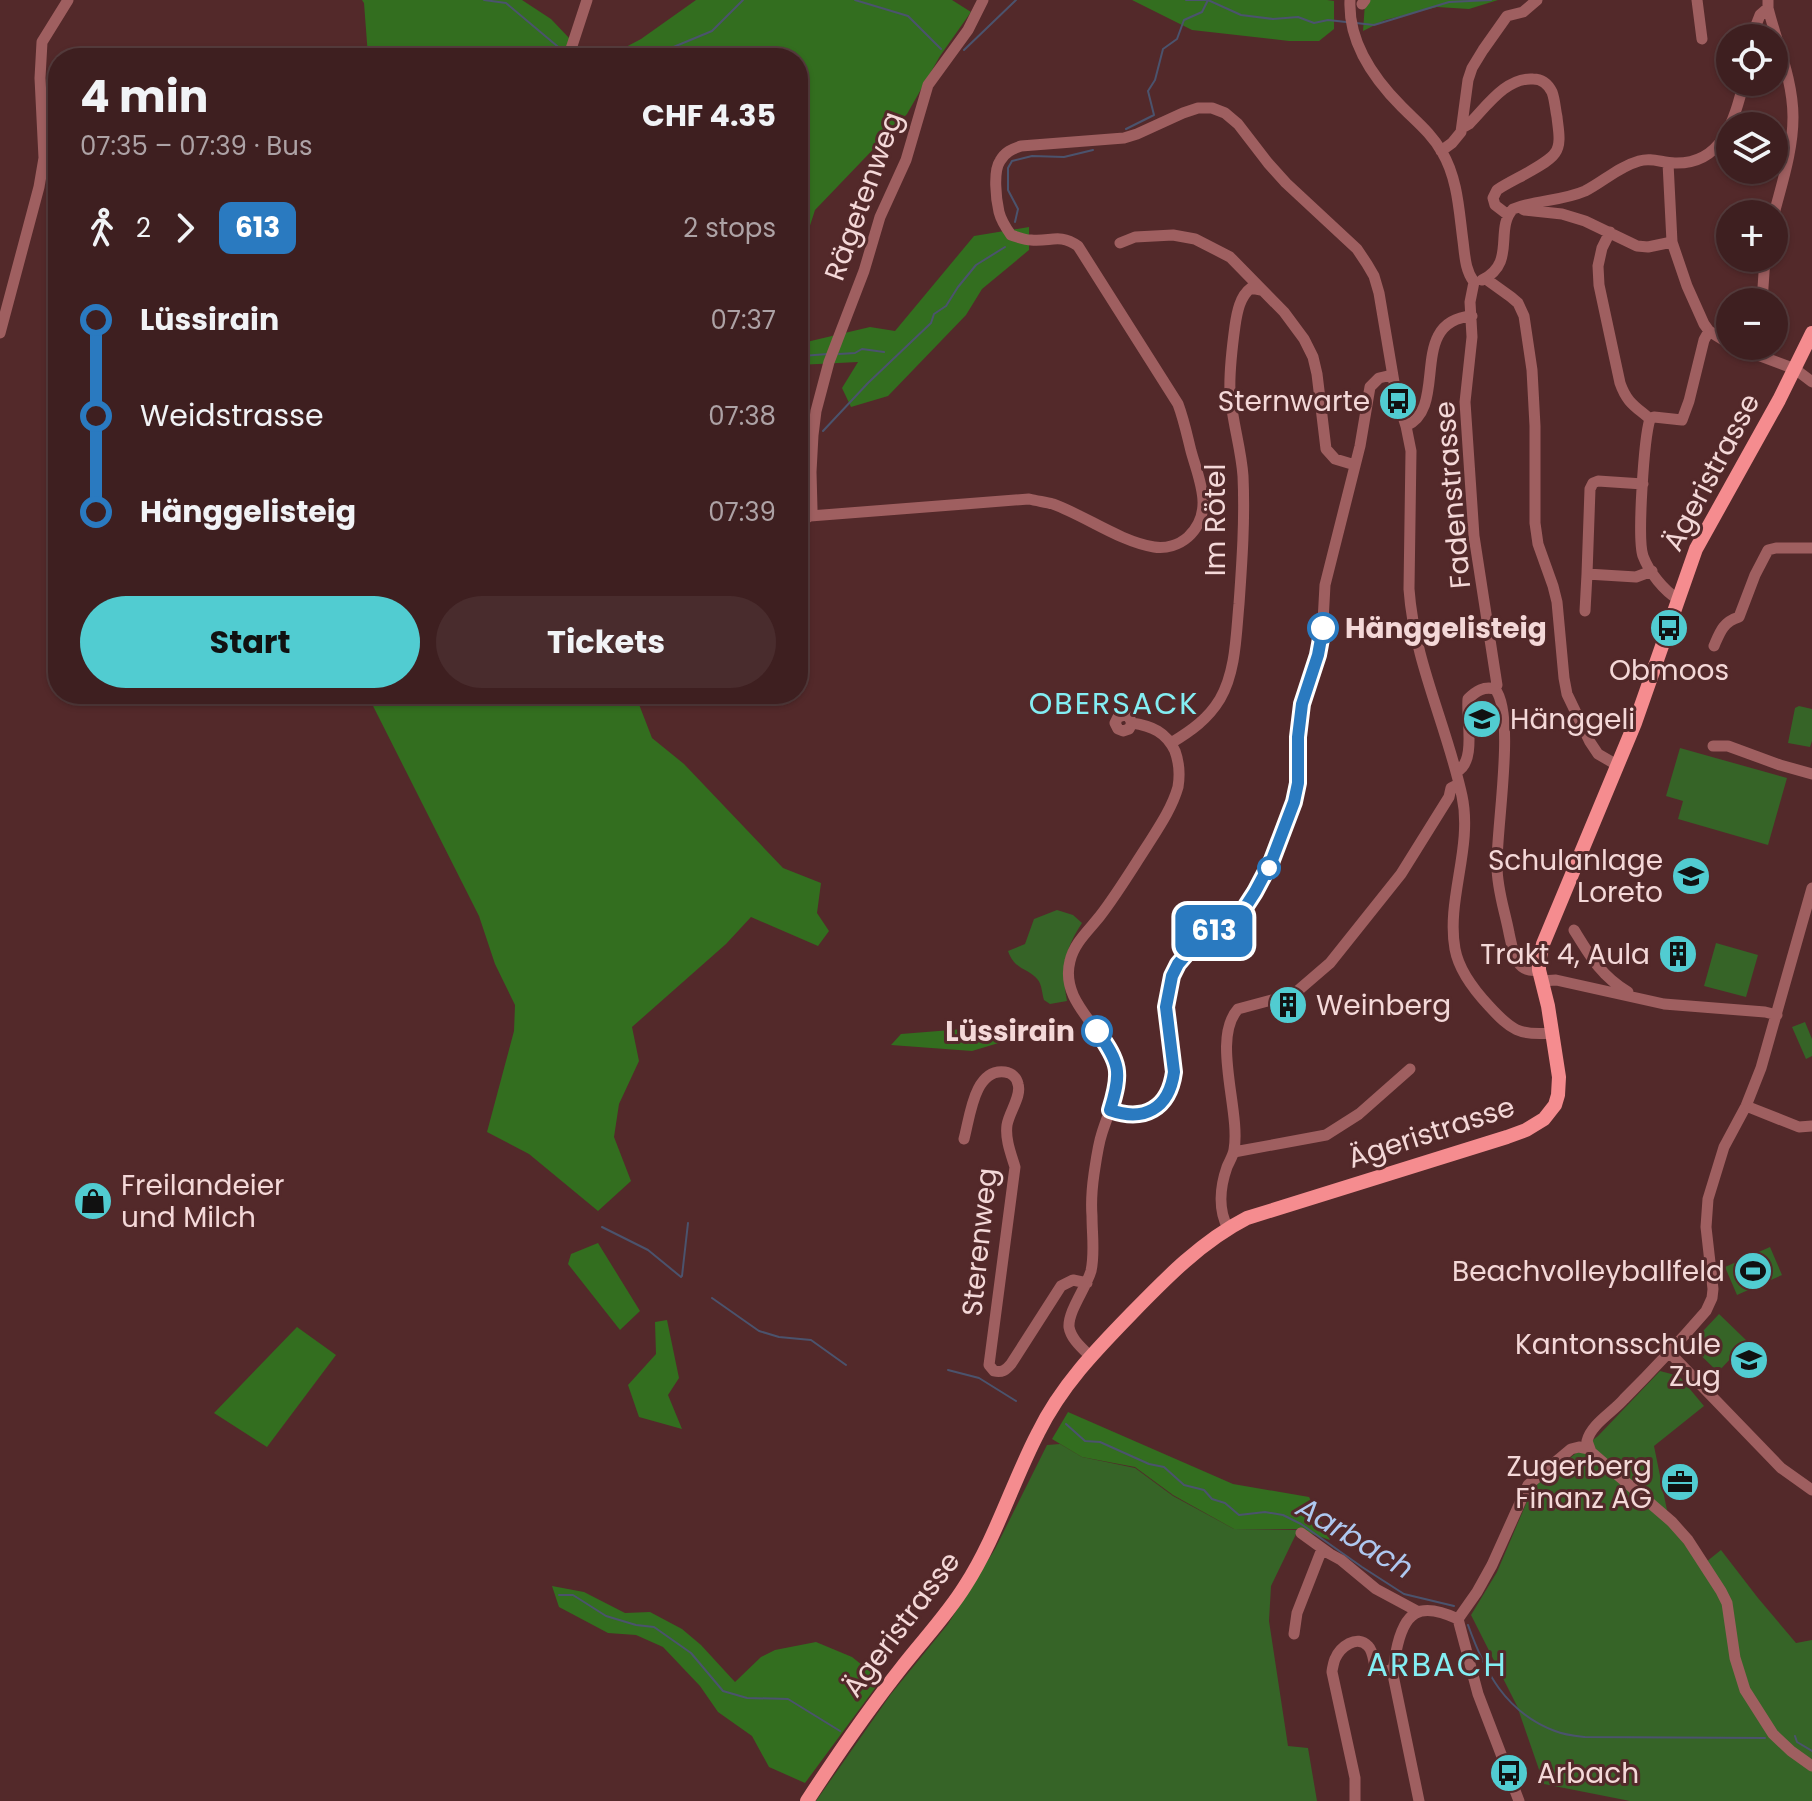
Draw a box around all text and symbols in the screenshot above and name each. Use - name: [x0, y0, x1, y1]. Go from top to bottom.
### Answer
- map controls: [1716, 24, 1788, 360]
- button: locate: [1716, 24, 1788, 96]
- text: 4 min: [80, 66, 208, 127]
- text: CHF 4.35: [642, 94, 776, 137]
- street label: Rägetenweg: [815, 106, 912, 286]
- button: layers: [1716, 112, 1788, 184]
- text: 07:35 – 07:39 · Bus: [80, 128, 313, 164]
- button: +: [1716, 200, 1788, 272]
- icon: walk: [80, 206, 124, 250]
- icon: forward: [163, 206, 207, 250]
- text: 613: [235, 208, 280, 247]
- text: 2: [136, 210, 151, 246]
- text: 2 stops: [683, 210, 776, 246]
- button: −: [1716, 288, 1788, 360]
- text: Lüssirain: [140, 298, 279, 341]
- text: 07:37: [710, 302, 776, 338]
- bus stop icon: Sternwarte: [1377, 380, 1419, 422]
- place label: Sternwarte: [1218, 382, 1370, 421]
- street label: Ägeristrasse: [1654, 387, 1769, 558]
- text: Weidstrasse: [140, 394, 324, 437]
- text: 07:38: [708, 398, 776, 434]
- street label: Fadenstrasse: [1425, 400, 1480, 590]
- street label: Im Rötel: [1196, 464, 1235, 576]
- text: Hänggelisteig: [140, 490, 356, 533]
- text: 07:39: [708, 494, 776, 530]
- button: Start: [80, 596, 420, 688]
- button: Tickets: [436, 596, 776, 688]
- bus stop icon: Obmoos: [1648, 607, 1690, 649]
- place label: Hänggelisteig: [1345, 609, 1547, 648]
- marker: Hänggelisteig: [1308, 613, 1338, 643]
- place label: Obmoos: [1609, 651, 1729, 690]
- district label: OBERSACK: [1029, 682, 1199, 725]
- school or university icon: Hänggeli: [1461, 698, 1503, 740]
- place label: Hänggeli: [1510, 700, 1635, 739]
- place label: Schulanlage Loreto: [1488, 841, 1663, 912]
- school or university icon: Schulanlage Loreto: [1670, 855, 1712, 897]
- unlabelled marker: [1258, 857, 1280, 879]
- line badge: 613: [1168, 905, 1260, 957]
- text: 613: [1191, 911, 1237, 950]
- building icon: Trakt 4, Aula: [1657, 933, 1699, 975]
- place label: Trakt 4, Aula: [1480, 935, 1650, 974]
- building icon: Weinberg: [1267, 984, 1309, 1026]
- place label: Weinberg: [1316, 986, 1451, 1025]
- place label: Lüssirain: [945, 1012, 1075, 1051]
- marker: Lüssirain: [1082, 1016, 1112, 1046]
- street label: Ägeristrasse: [1343, 1087, 1520, 1178]
- place label: Freilandeier und Milch: [121, 1166, 285, 1237]
- street label: Sterenweg: [952, 1166, 1007, 1318]
- shop icon: Freilandeier und Milch: [72, 1180, 114, 1222]
- sports icon: Beachvolleyballfeld: [1732, 1250, 1774, 1292]
- place label: Beachvolleyballfeld: [1452, 1252, 1725, 1291]
- place label: Kantonsschule Zug: [1515, 1325, 1721, 1396]
- school or university icon: Kantonsschule Zug: [1728, 1339, 1770, 1381]
- place label: Zugerberg Finanz AG: [1507, 1447, 1652, 1518]
- office icon: Zugerberg Finanz AG: [1659, 1461, 1701, 1503]
- water label: Aarbach: [1288, 1485, 1422, 1589]
- street label: Ägeristrasse: [834, 1543, 969, 1705]
- district label: ARBACH: [1366, 1642, 1508, 1687]
- bus stop icon: Arbach: [1488, 1752, 1530, 1794]
- place label: Arbach: [1537, 1754, 1639, 1793]

